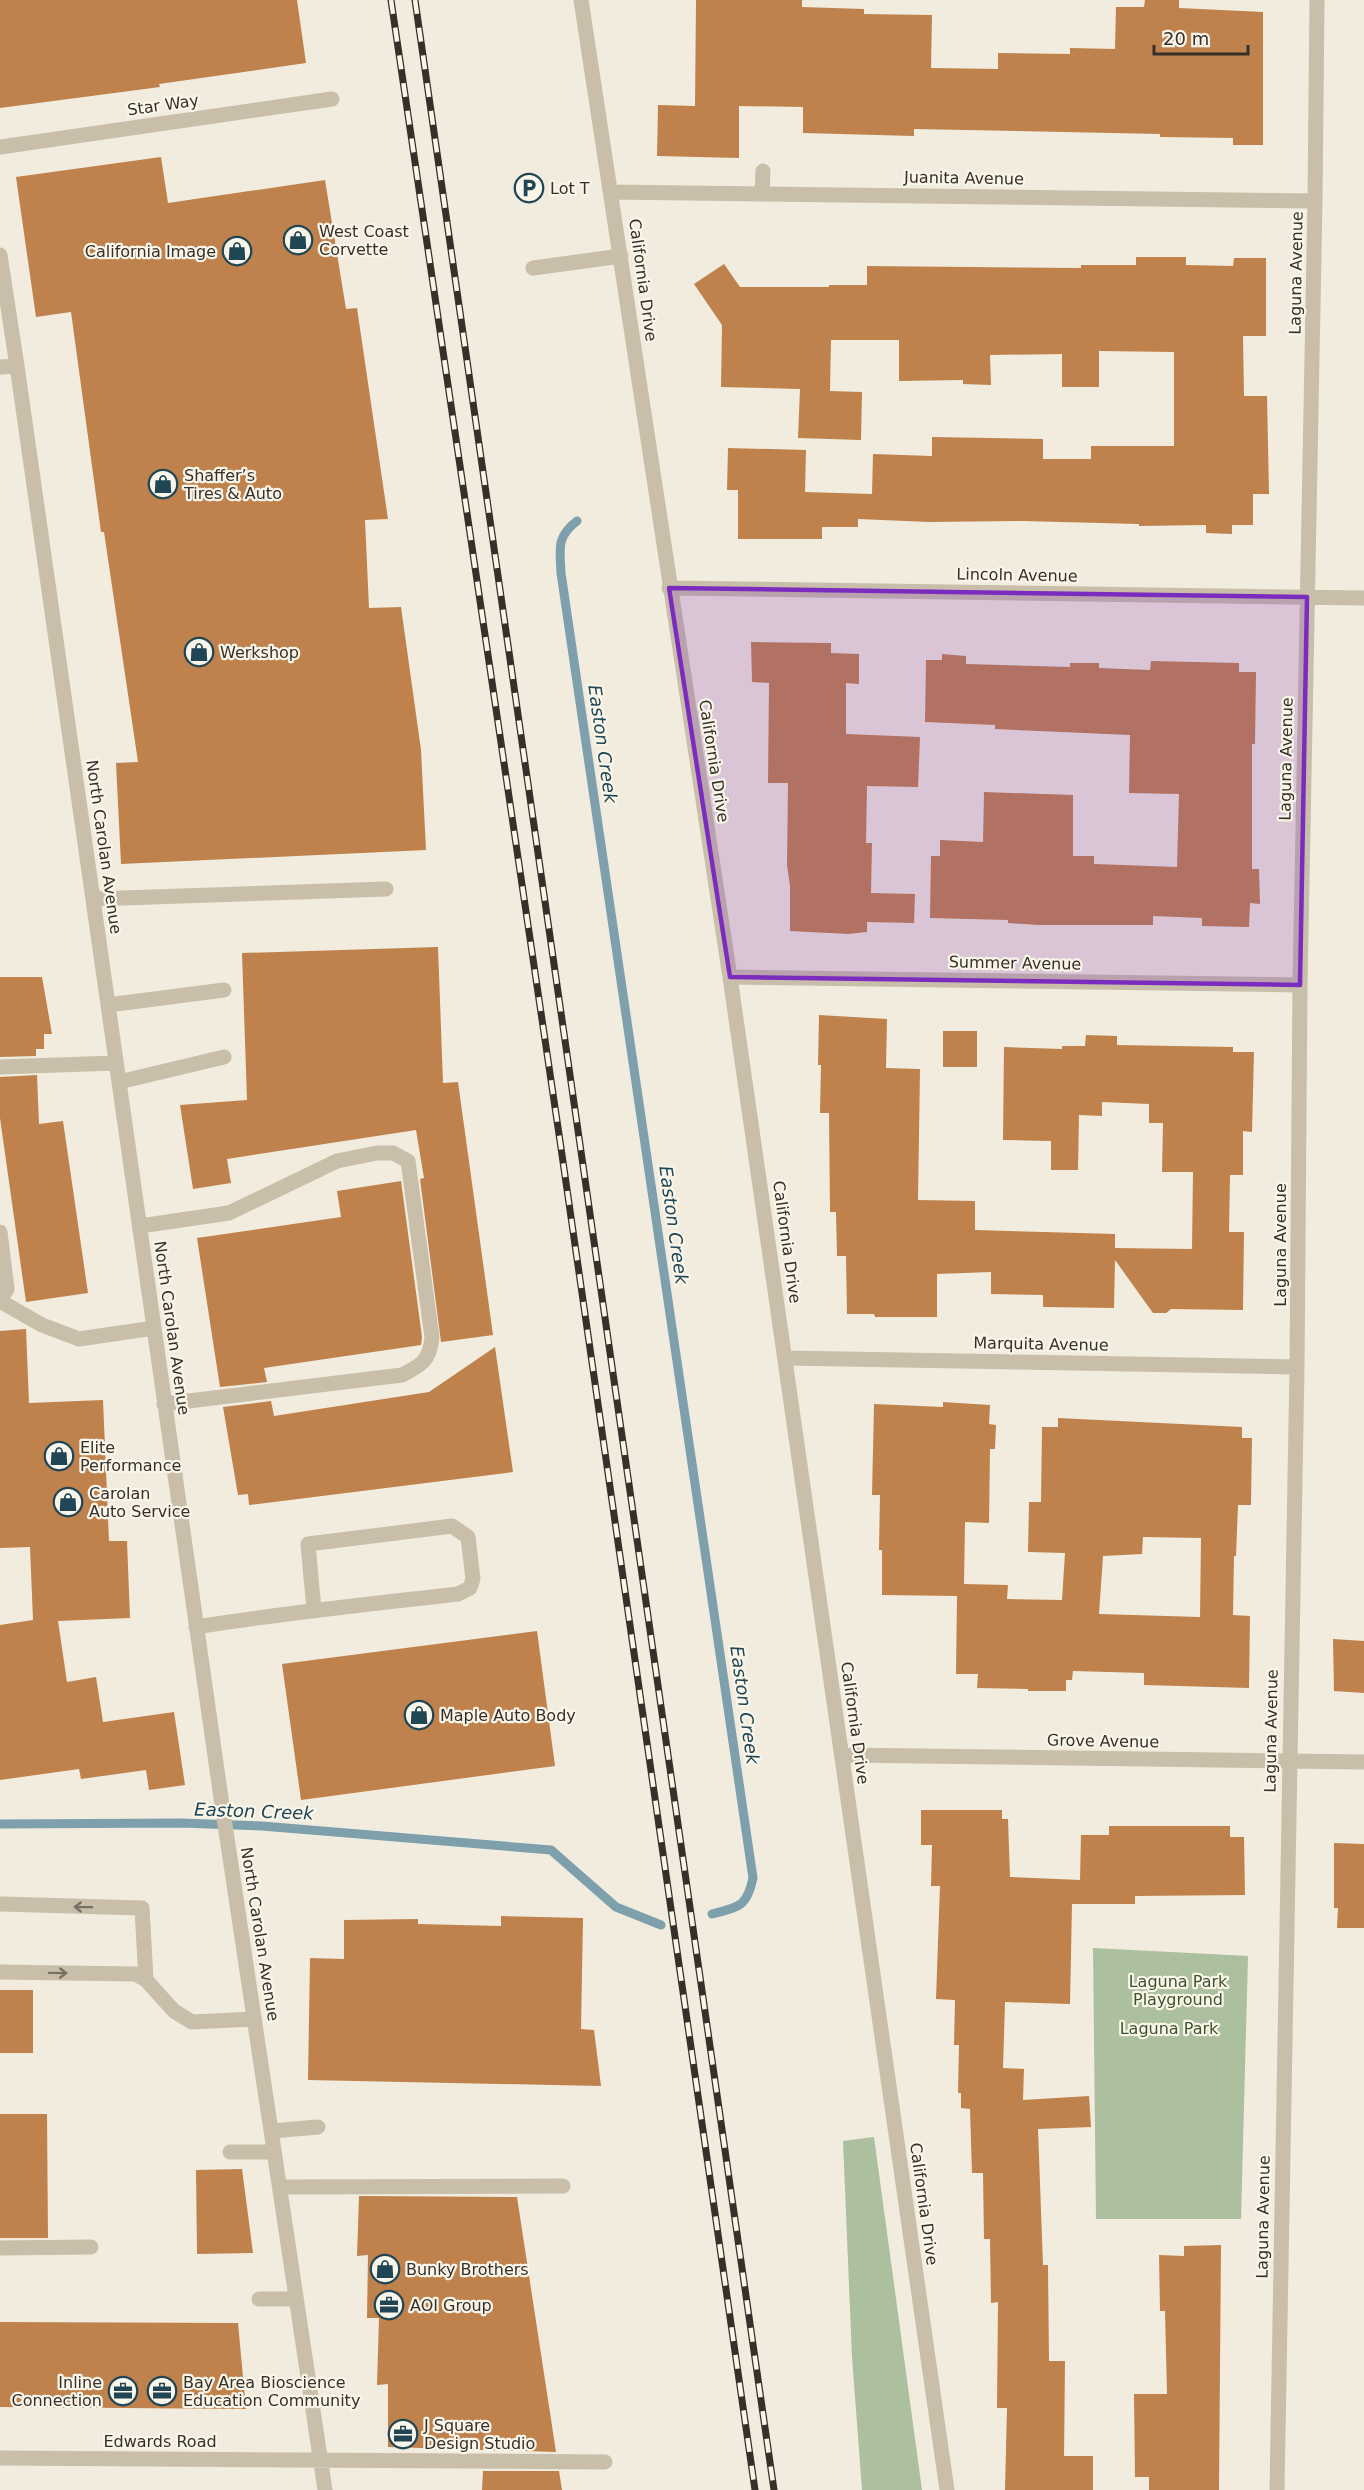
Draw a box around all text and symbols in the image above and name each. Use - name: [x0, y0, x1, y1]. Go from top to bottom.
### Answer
- scale bar: [1154, 18, 1248, 56]
- text: 20 m: [1163, 28, 1209, 49]
- street label: Star Way: [126, 91, 200, 119]
- street label: Juanita Avenue: [903, 167, 1024, 189]
- parking icon: Lot T: [513, 172, 545, 204]
- place label: Lot T: [550, 179, 590, 198]
- street label: Laguna Avenue: [1285, 211, 1307, 335]
- street label: California Drive: [625, 217, 661, 343]
- place label: West Coast Corvette: [319, 222, 409, 259]
- shop icon: West Coast Corvette: [282, 224, 314, 256]
- shop icon: California Image: [221, 235, 253, 267]
- place label: California Image: [85, 242, 216, 261]
- place label: Shaffer’s Tires & Auto: [183, 466, 282, 503]
- shop icon: Shaffer’s Tires & Auto: [147, 468, 179, 500]
- street label: Lincoln Avenue: [956, 564, 1078, 586]
- shop icon: Werkshop: [183, 636, 215, 668]
- place label: Werkshop: [220, 643, 299, 662]
- water label: Easton Creek: [584, 683, 622, 806]
- street label: Laguna Avenue: [1275, 697, 1297, 821]
- street label: California Drive: [695, 698, 733, 824]
- street label: North Carolan Avenue: [82, 759, 126, 935]
- street label: Summer Avenue: [949, 952, 1081, 974]
- water label: Easton Creek: [655, 1164, 693, 1287]
- street label: California Drive: [769, 1179, 805, 1305]
- street label: Laguna Avenue: [1271, 1183, 1290, 1307]
- street label: North Carolan Avenue: [150, 1240, 194, 1416]
- street label: Marquita Avenue: [973, 1333, 1109, 1355]
- place label: Elite Performance: [80, 1438, 181, 1475]
- shop icon: Elite Performance: [43, 1440, 75, 1472]
- place label: Carolan Auto Service: [89, 1484, 190, 1521]
- shop icon: Carolan Auto Service: [52, 1486, 84, 1518]
- water label: Easton Creek: [726, 1644, 764, 1767]
- street label: California Drive: [837, 1660, 873, 1786]
- street label: Laguna Avenue: [1260, 1669, 1282, 1793]
- shop icon: Maple Auto Body: [403, 1699, 435, 1731]
- place label: Maple Auto Body: [440, 1706, 576, 1725]
- street label: Grove Avenue: [1047, 1731, 1159, 1751]
- water label: Easton Creek: [194, 1798, 316, 1824]
- street label: North Carolan Avenue: [237, 1846, 283, 2022]
- one-way arrow: [74, 1901, 94, 1912]
- one-way arrow: [48, 1967, 68, 1979]
- park label: Laguna Park Playground: [1129, 1972, 1228, 2009]
- park label: Laguna Park: [1120, 2019, 1219, 2038]
- street label: California Drive: [906, 2141, 942, 2267]
- street label: Laguna Avenue: [1252, 2155, 1274, 2279]
- shop icon: Bunky Brothers: [369, 2253, 401, 2285]
- place label: Bunky Brothers: [406, 2260, 529, 2279]
- office icon: AOI Group: [373, 2289, 405, 2321]
- place label: AOI Group: [410, 2296, 492, 2315]
- place label: Inline Connection: [11, 2373, 102, 2410]
- place label: Bay Area Bioscience Education Community: [183, 2373, 360, 2410]
- office icon: Inline Connection: [107, 2375, 139, 2407]
- office icon: Bay Area Bioscience Education Community: [146, 2375, 178, 2407]
- place label: J Square Design Studio: [423, 2416, 535, 2453]
- office icon: J Square Design Studio: [387, 2418, 419, 2450]
- street label: Edwards Road: [103, 2432, 217, 2451]

